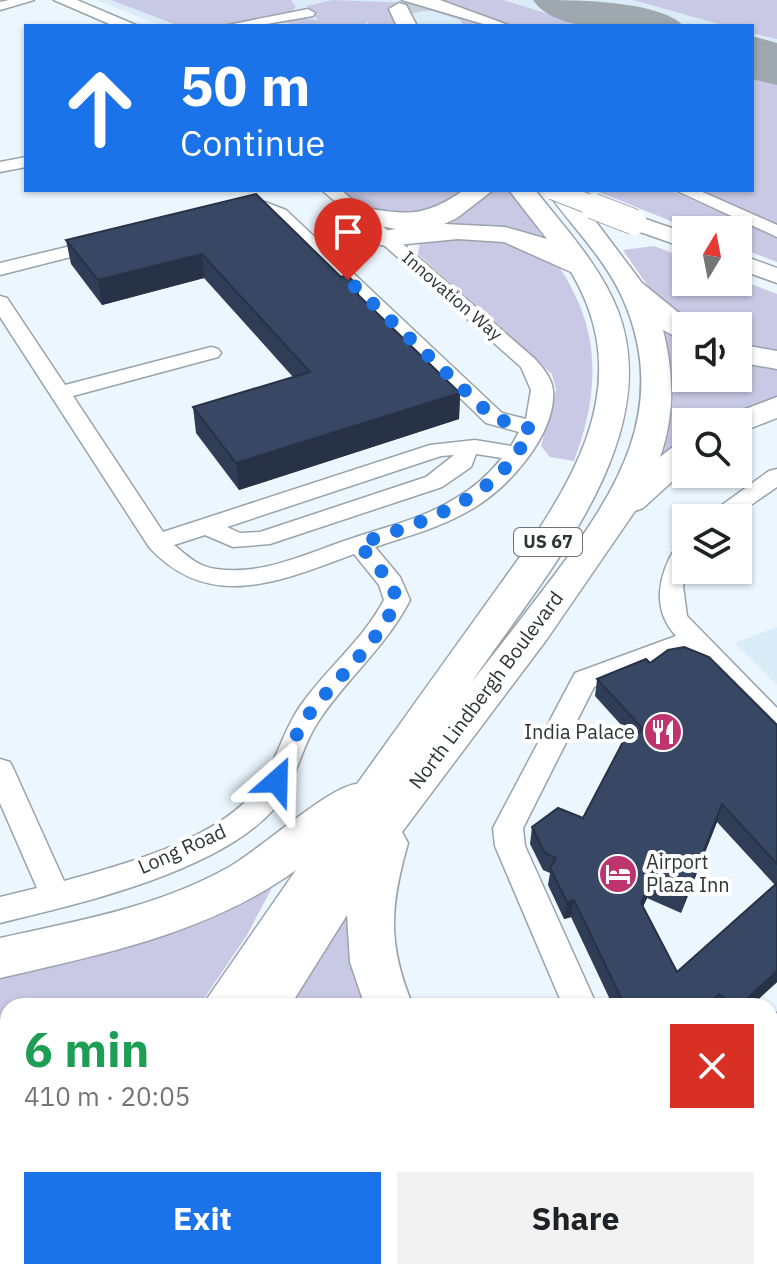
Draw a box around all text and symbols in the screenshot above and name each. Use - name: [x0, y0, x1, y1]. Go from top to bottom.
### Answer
- text: 50 m: [180, 49, 310, 121]
- icon: ahead: [48, 56, 152, 160]
- text: Continue: [180, 119, 325, 166]
- pin: [314, 198, 382, 280]
- icon: arrive: [326, 210, 370, 254]
- north arrow: [672, 216, 752, 296]
- map controls: [672, 216, 752, 584]
- street label: Innovation Way: [397, 246, 507, 346]
- button: sound: [672, 312, 752, 392]
- button: search: [672, 408, 752, 488]
- button: layers: [672, 504, 752, 584]
- road number: US 67: [514, 528, 582, 556]
- street label: North Lindbergh Boulevard: [402, 585, 569, 794]
- restaurant icon: India Palace: [642, 711, 684, 753]
- place label: India Palace: [524, 718, 635, 745]
- position arrow: [235, 739, 319, 823]
- street label: Long Road: [134, 817, 230, 880]
- place label: Airport Plaza Inn: [646, 848, 730, 898]
- hotel icon: Airport Plaza Inn: [597, 853, 639, 895]
- text: 6 min: [24, 1018, 149, 1080]
- button: close: [670, 1024, 754, 1108]
- text: 410 m · 20:05: [24, 1079, 190, 1113]
- button: Exit: [24, 1172, 381, 1264]
- button: Share: [397, 1172, 754, 1264]

